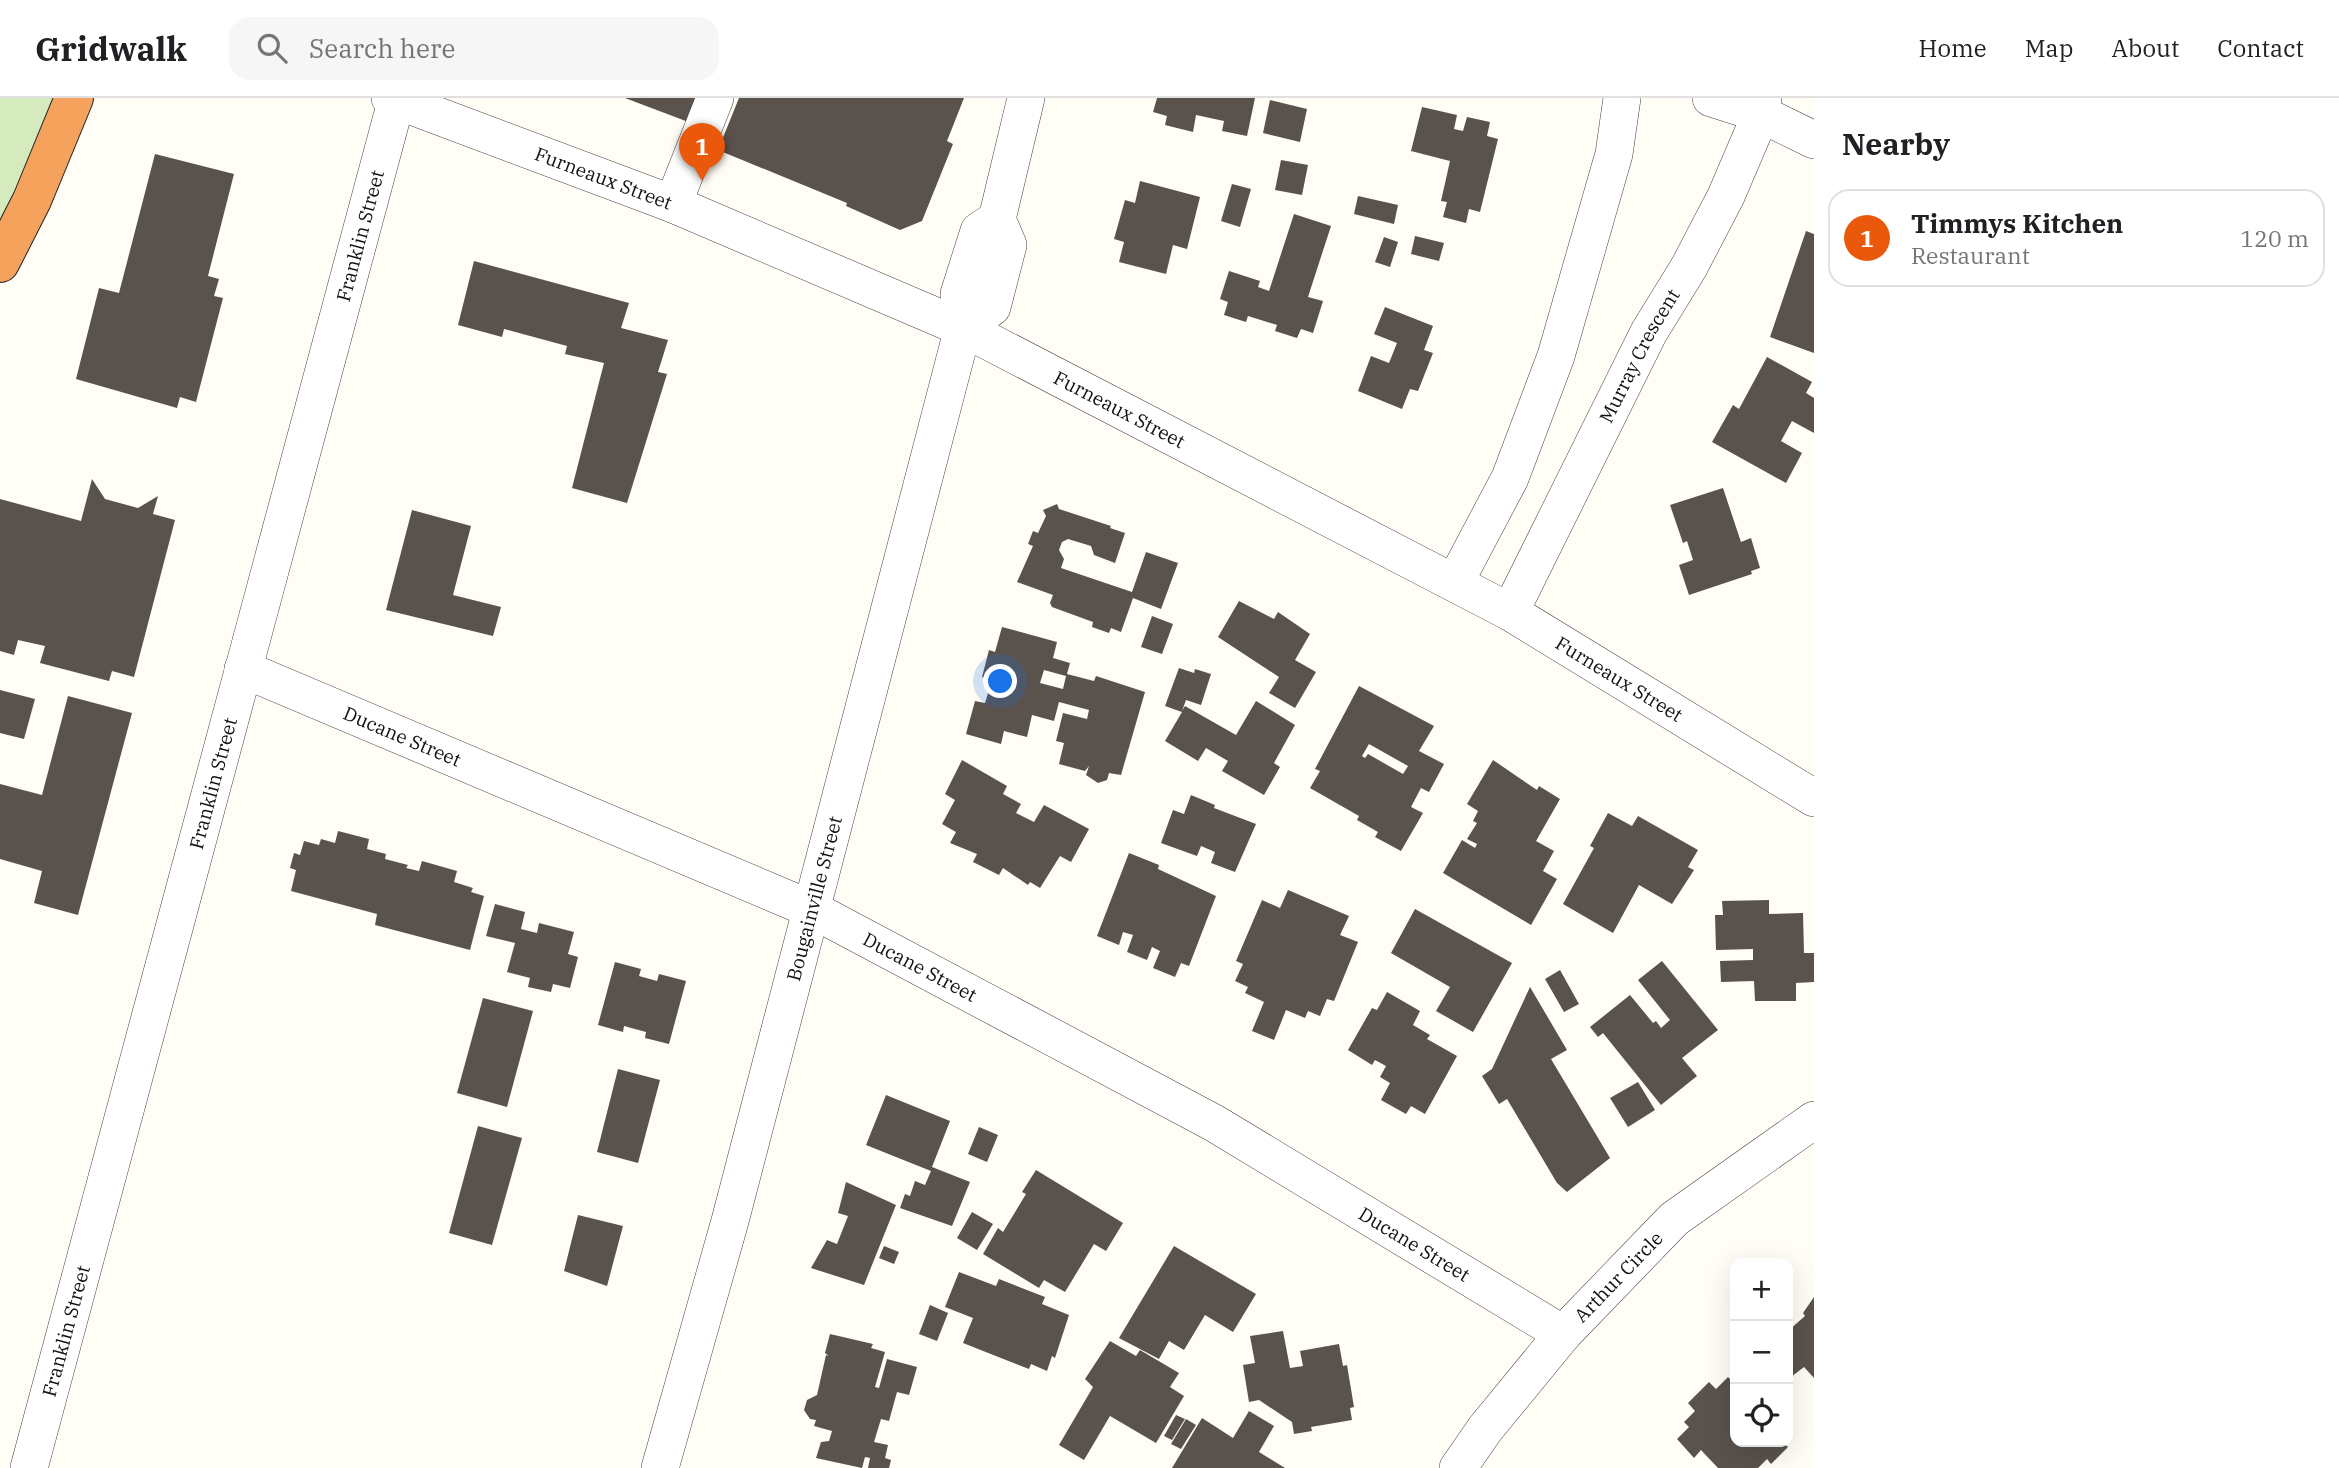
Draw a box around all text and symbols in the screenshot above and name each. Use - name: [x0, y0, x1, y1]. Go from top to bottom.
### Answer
- search box: [229, 17, 719, 80]
- text: Gridwalk: [35, 27, 187, 70]
- icon: search: [253, 29, 291, 67]
- text: Search here: [309, 31, 455, 65]
- text: Home: [1919, 32, 1987, 64]
- text: Map: [2025, 32, 2073, 64]
- text: About: [2111, 32, 2179, 64]
- text: Contact: [2217, 32, 2304, 64]
- pin: 1: [679, 123, 725, 181]
- text: Nearby: [1842, 124, 1950, 163]
- street label: Furneaux Street: [532, 141, 676, 215]
- street label: Franklin Street: [331, 167, 389, 304]
- text: Timmys Kitchen: [1911, 206, 2123, 240]
- text: 1: [1860, 223, 1874, 253]
- text: 120 m: [2240, 223, 2309, 253]
- text: Restaurant: [1911, 240, 2030, 270]
- street label: Murray Crescent: [1594, 284, 1685, 427]
- street label: Furneaux Street: [1050, 365, 1190, 453]
- street label: Furneaux Street: [1551, 631, 1687, 727]
- your location: [983, 664, 1017, 698]
- street label: Ducane Street: [340, 701, 465, 772]
- street label: Franklin Street: [184, 715, 242, 852]
- street label: Bougainville Street: [781, 813, 847, 983]
- street label: Ducane Street: [859, 927, 981, 1007]
- street label: Ducane Street: [1354, 1201, 1474, 1287]
- street label: Arthur Circle: [1569, 1226, 1668, 1327]
- map controls: [1730, 1258, 1793, 1447]
- button: +: [1730, 1258, 1793, 1321]
- street label: Franklin Street: [37, 1262, 95, 1399]
- button: −: [1730, 1321, 1793, 1384]
- button: locate: [1730, 1384, 1793, 1447]

